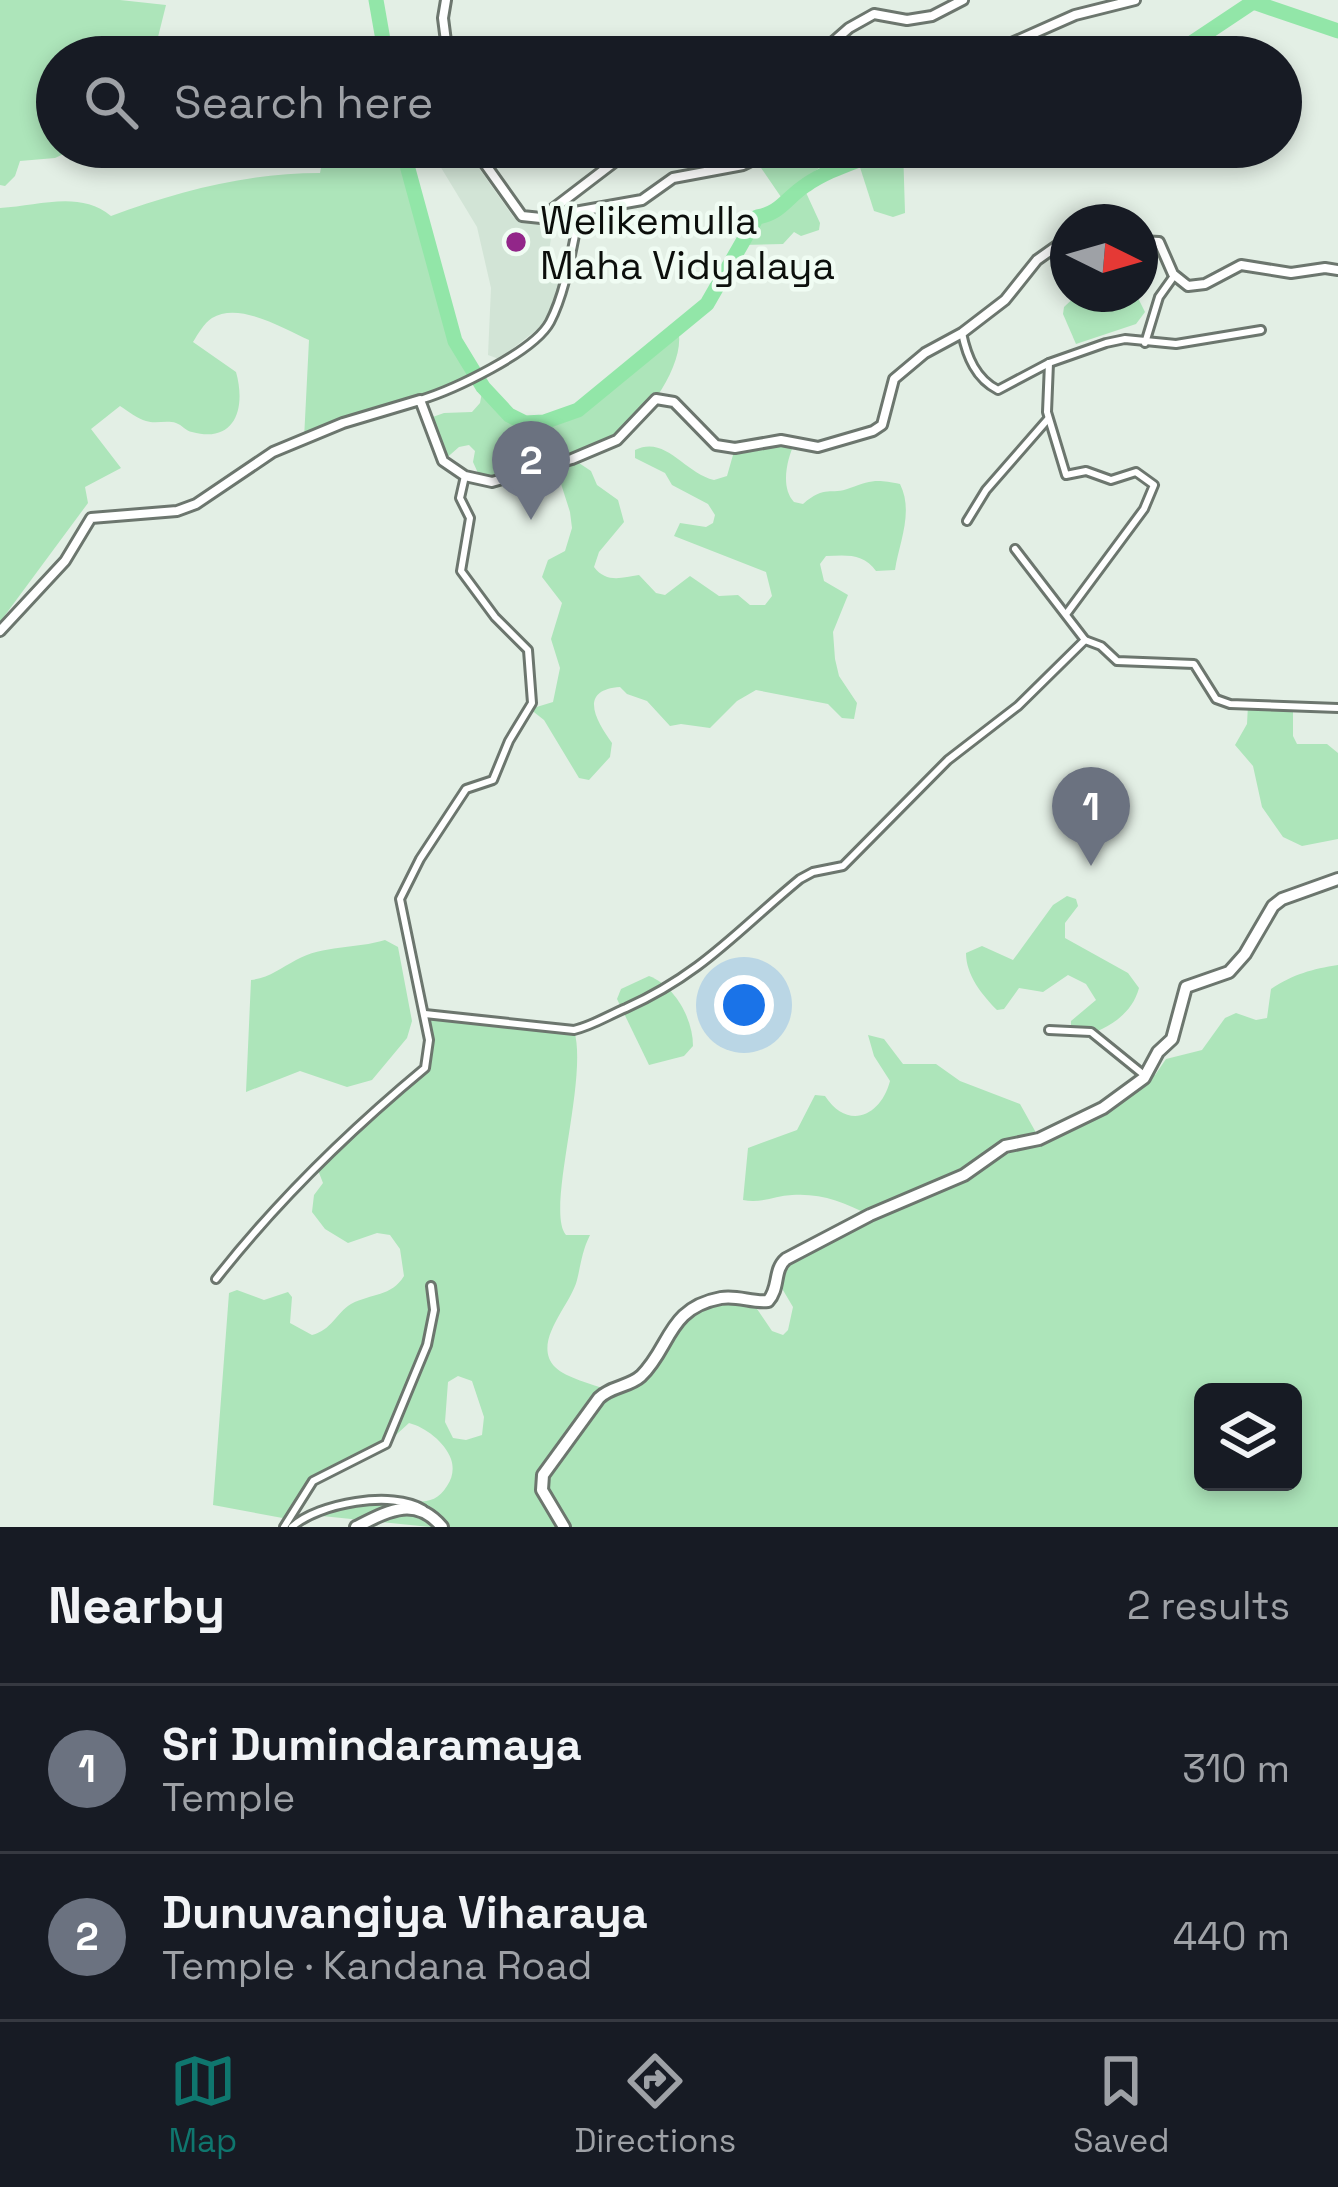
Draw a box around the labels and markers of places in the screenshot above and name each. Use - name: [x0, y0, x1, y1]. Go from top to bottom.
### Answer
- place label: Welikemulla Maha Vidyalaya: [540, 196, 835, 290]
- marker: Welikemulla Maha Vidyalaya: [503, 229, 529, 255]
- pin: 2: [492, 421, 570, 520]
- pin: 1: [1052, 767, 1130, 866]

